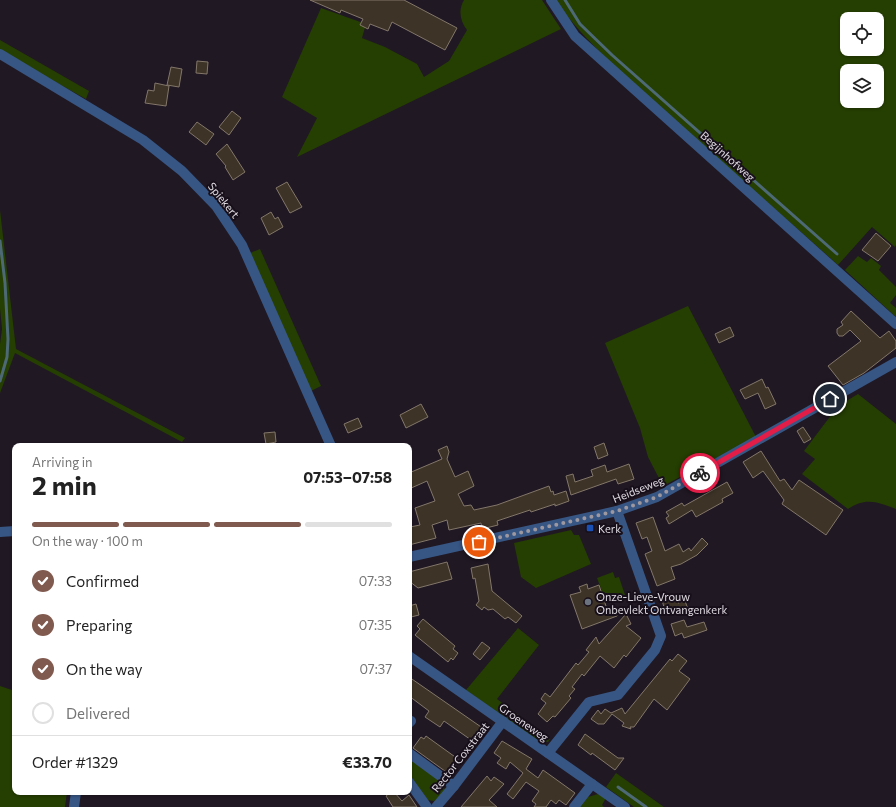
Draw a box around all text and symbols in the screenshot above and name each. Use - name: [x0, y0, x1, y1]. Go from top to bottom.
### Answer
- map controls: [840, 12, 884, 108]
- button: locate: [840, 12, 884, 56]
- button: layers: [840, 64, 884, 108]
- street label: Begijnhofweg: [698, 128, 758, 184]
- street label: Spiekert: [206, 180, 243, 221]
- pin: [813, 382, 847, 416]
- icon: home: [819, 388, 841, 410]
- courier: [680, 453, 720, 493]
- text: Arriving in: [32, 454, 92, 470]
- icon: bike: [689, 462, 711, 484]
- text: 07:53–07:58: [303, 468, 392, 486]
- text: 2 min: [32, 469, 97, 500]
- street label: Heidseweg: [610, 473, 666, 505]
- place label: Kerk: [598, 522, 621, 535]
- marker: Kerk: [585, 523, 595, 533]
- pin: [462, 525, 496, 559]
- icon: bag: [468, 531, 490, 553]
- text: On the way · 100 m: [32, 533, 143, 549]
- icon: check: [32, 570, 54, 592]
- text: Confirmed: [66, 572, 139, 590]
- text: 07:33: [359, 573, 392, 589]
- place label: Onze-Lieve-Vrouw Onbevlekt Ontvangenkerk: [596, 590, 728, 616]
- marker: Onze-Lieve-Vrouw Onbevlekt Ontvangenkerk: [583, 597, 593, 607]
- icon: check: [32, 614, 54, 636]
- text: Preparing: [66, 616, 132, 634]
- text: 07:35: [359, 617, 392, 633]
- icon: check: [32, 658, 54, 680]
- text: On the way: [66, 660, 143, 678]
- text: 07:37: [359, 661, 392, 677]
- street label: Groeneweg: [497, 700, 551, 744]
- text: Delivered: [66, 704, 130, 722]
- street label: Rector Coxstraat: [429, 719, 492, 795]
- text: Order #1329: [32, 753, 118, 771]
- text: €33.70: [342, 753, 392, 771]

